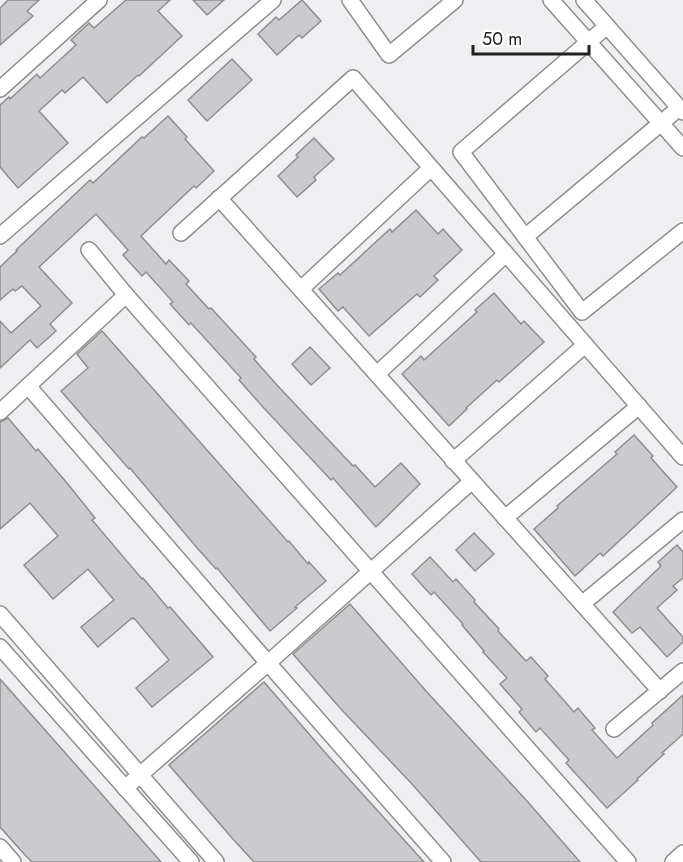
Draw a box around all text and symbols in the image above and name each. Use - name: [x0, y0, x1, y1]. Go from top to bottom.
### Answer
- scale bar: [473, 18, 588, 56]
- text: 50 m: [482, 26, 522, 52]

